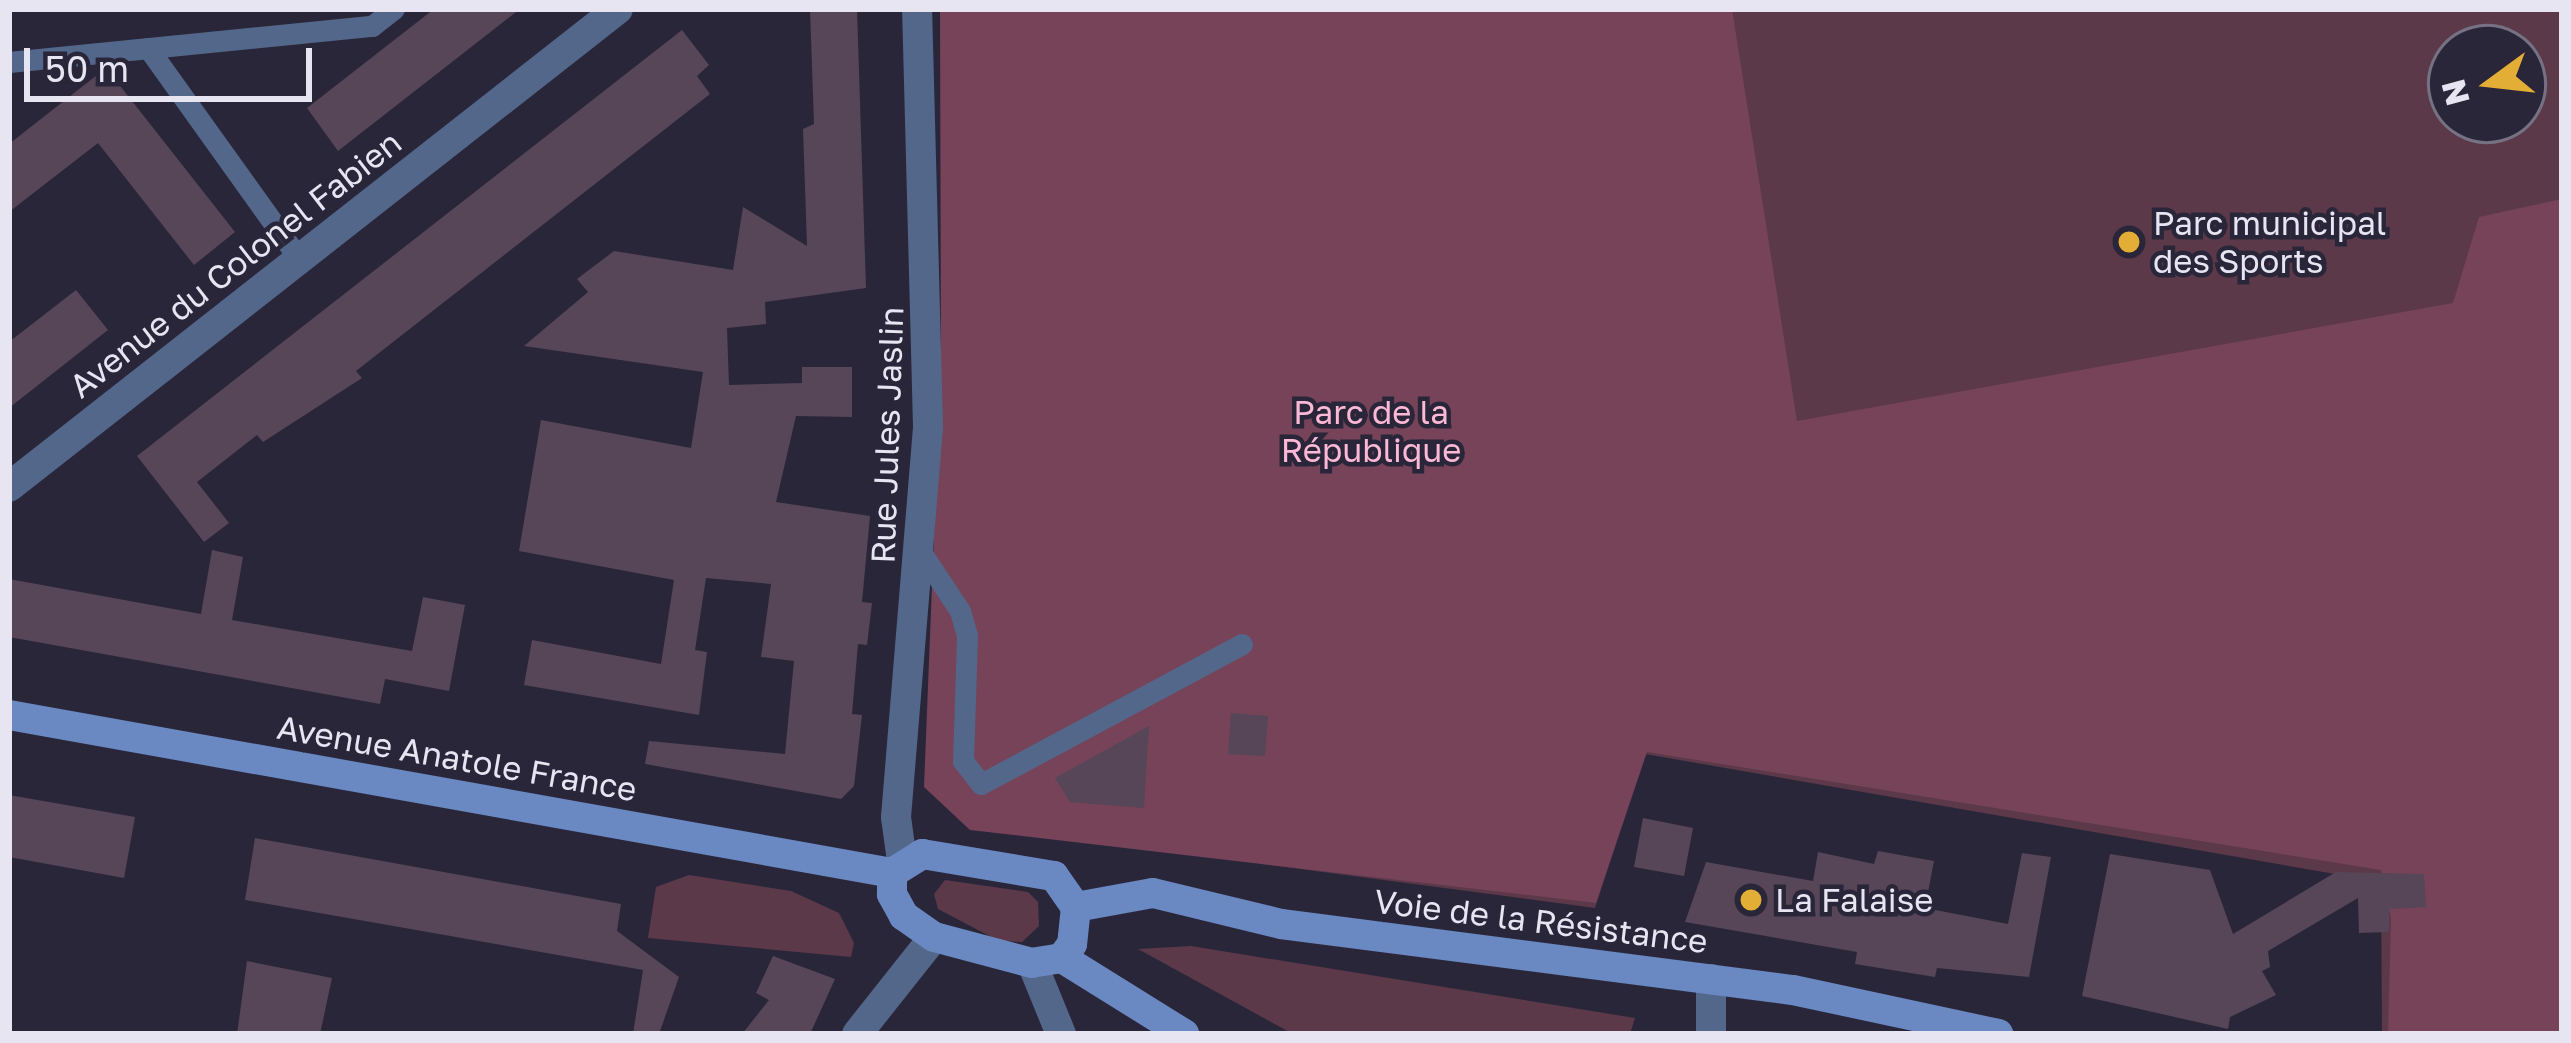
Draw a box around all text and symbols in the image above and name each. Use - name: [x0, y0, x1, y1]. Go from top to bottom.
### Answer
- scale bar: [30, 24, 318, 98]
- north arrow: [2427, 24, 2547, 144]
- text: 50 m: [45, 47, 129, 90]
- text: N: [2433, 76, 2477, 110]
- street label: Avenue du Colonel Fabien: [61, 122, 409, 406]
- place label: Parc municipal des Sports: [2153, 203, 2386, 281]
- marker: Parc municipal des Sports: [2116, 229, 2142, 255]
- street label: Rue Jules Jaslin: [863, 306, 911, 564]
- park label: Parc de la République: [1281, 392, 1461, 470]
- street label: Avenue Anatole France: [274, 707, 640, 809]
- place label: La Falaise: [1775, 880, 1933, 920]
- street label: Voie de la Résistance: [1372, 881, 1710, 961]
- marker: La Falaise: [1738, 887, 1764, 913]

